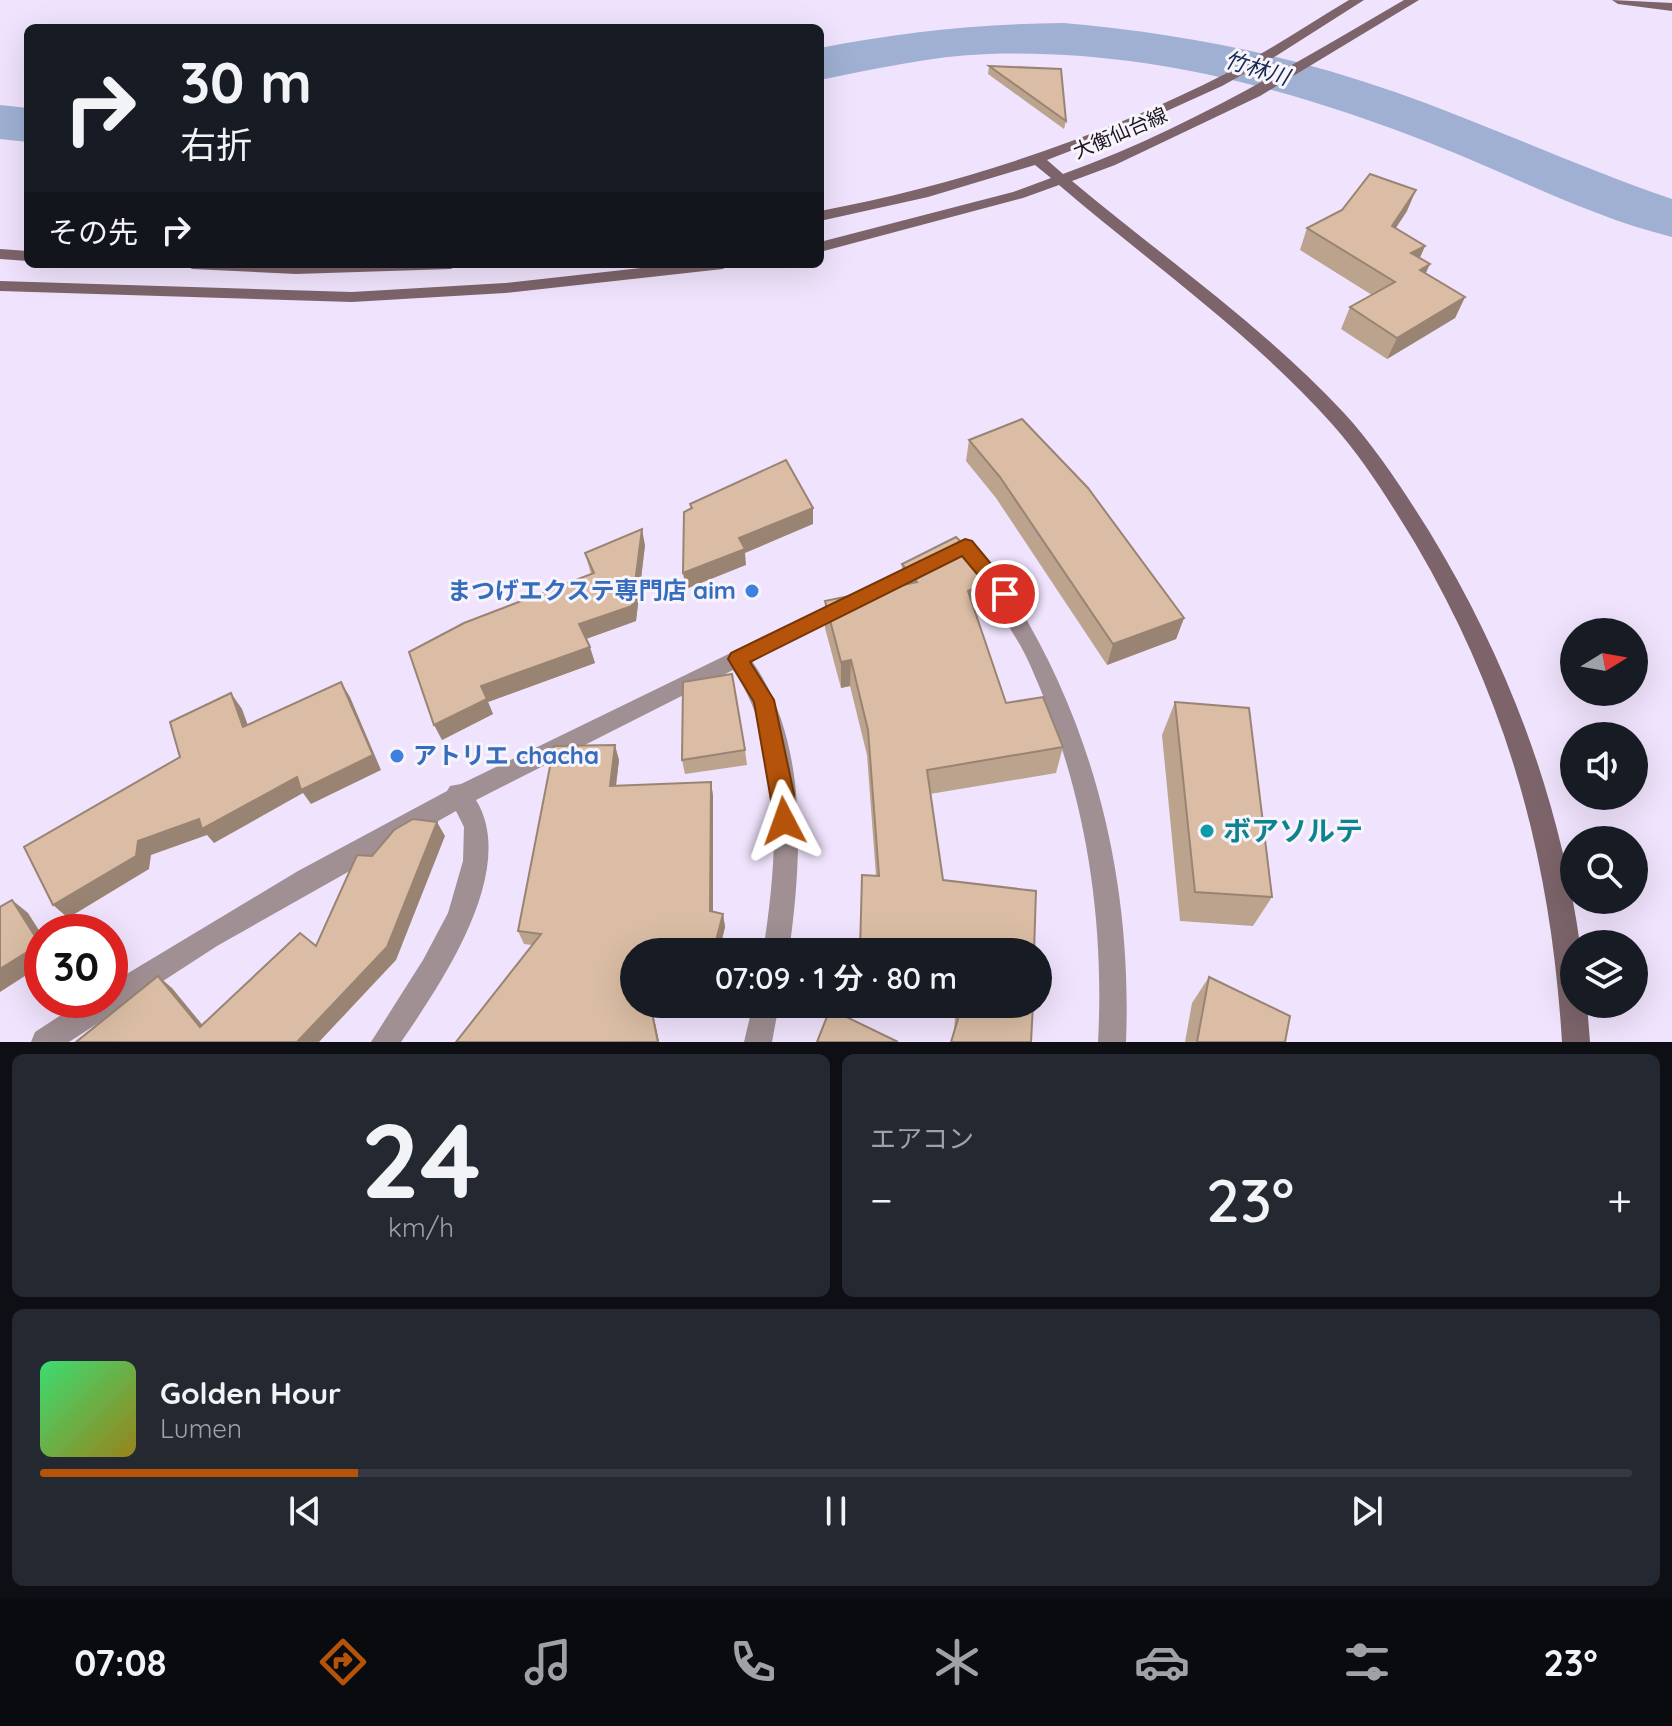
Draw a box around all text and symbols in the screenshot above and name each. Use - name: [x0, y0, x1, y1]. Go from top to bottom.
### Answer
- water label: 竹林川: [1221, 45, 1295, 92]
- text: 30 m: [180, 47, 312, 117]
- icon: right: [48, 56, 152, 160]
- street label: 大衡仙台線: [1069, 101, 1171, 164]
- text: 右折: [180, 122, 252, 167]
- icon: right: [154, 208, 198, 252]
- text: その先: [48, 213, 138, 251]
- pin: [971, 560, 1039, 628]
- icon: arrive: [983, 572, 1027, 616]
- place label: まつげエクステ専門店 aim: [447, 575, 736, 605]
- marker: まつげエクステ専門店 aim: [743, 582, 761, 600]
- north arrow: [1560, 618, 1648, 706]
- map controls: [1560, 618, 1648, 1018]
- button: sound: [1560, 722, 1648, 810]
- place label: アトリエ chacha: [413, 740, 599, 770]
- marker: アトリエ chacha: [388, 747, 406, 765]
- position arrow: [742, 779, 826, 863]
- place label: ボアソルテ: [1223, 813, 1363, 848]
- marker: ボアソルテ: [1198, 822, 1216, 840]
- button: search: [1560, 826, 1648, 914]
- speed limit sign: 30: [24, 914, 128, 1018]
- button: layers: [1560, 930, 1648, 1018]
- text: 07:09 · 1 分 · 80 m: [715, 959, 957, 997]
- text: 24: [361, 1094, 481, 1224]
- text: エアコン: [870, 1122, 974, 1155]
- text: 23°: [1206, 1162, 1294, 1237]
- text: −: [870, 1172, 893, 1227]
- text: +: [1607, 1172, 1632, 1227]
- text: km/h: [388, 1211, 454, 1244]
- text: Golden Hour: [160, 1374, 341, 1412]
- text: Lumen: [160, 1412, 242, 1445]
- icon: previous: [283, 1489, 327, 1533]
- icon: pause: [814, 1489, 858, 1533]
- icon: next: [1345, 1489, 1389, 1533]
- icon: directions: [315, 1634, 371, 1690]
- icon: music: [520, 1634, 576, 1690]
- icon: phone: [725, 1634, 781, 1690]
- icon: climate: [929, 1634, 985, 1690]
- icon: car: [1134, 1634, 1190, 1690]
- icon: filters: [1339, 1634, 1395, 1690]
- text: 07:08: [74, 1640, 166, 1685]
- text: 23°: [1544, 1640, 1598, 1685]

